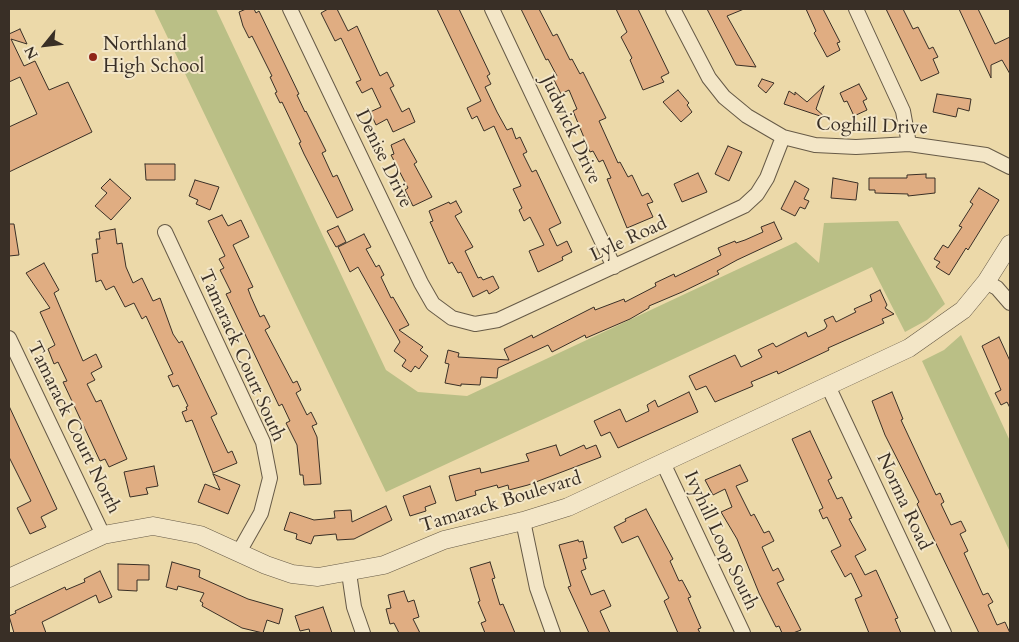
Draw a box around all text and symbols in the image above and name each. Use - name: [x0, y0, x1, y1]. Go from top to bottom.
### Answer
- north arrow: [20, 20, 70, 70]
- place label: Northland High School: [103, 35, 204, 79]
- text: N: [20, 43, 43, 62]
- marker: Northland High School: [87, 51, 99, 63]
- street label: Judwick Drive: [535, 72, 605, 188]
- street label: Denise Drive: [349, 106, 417, 212]
- street label: Coghill Drive: [816, 114, 928, 140]
- street label: Lyle Road: [587, 212, 671, 268]
- street label: Tamarack Court South: [193, 267, 289, 445]
- street label: Tamarack Court North: [21, 338, 125, 518]
- street label: Norma Road: [871, 450, 935, 554]
- street label: Tamarack Boulevard: [418, 468, 584, 538]
- street label: Ivyhill Loop South: [678, 468, 762, 614]

